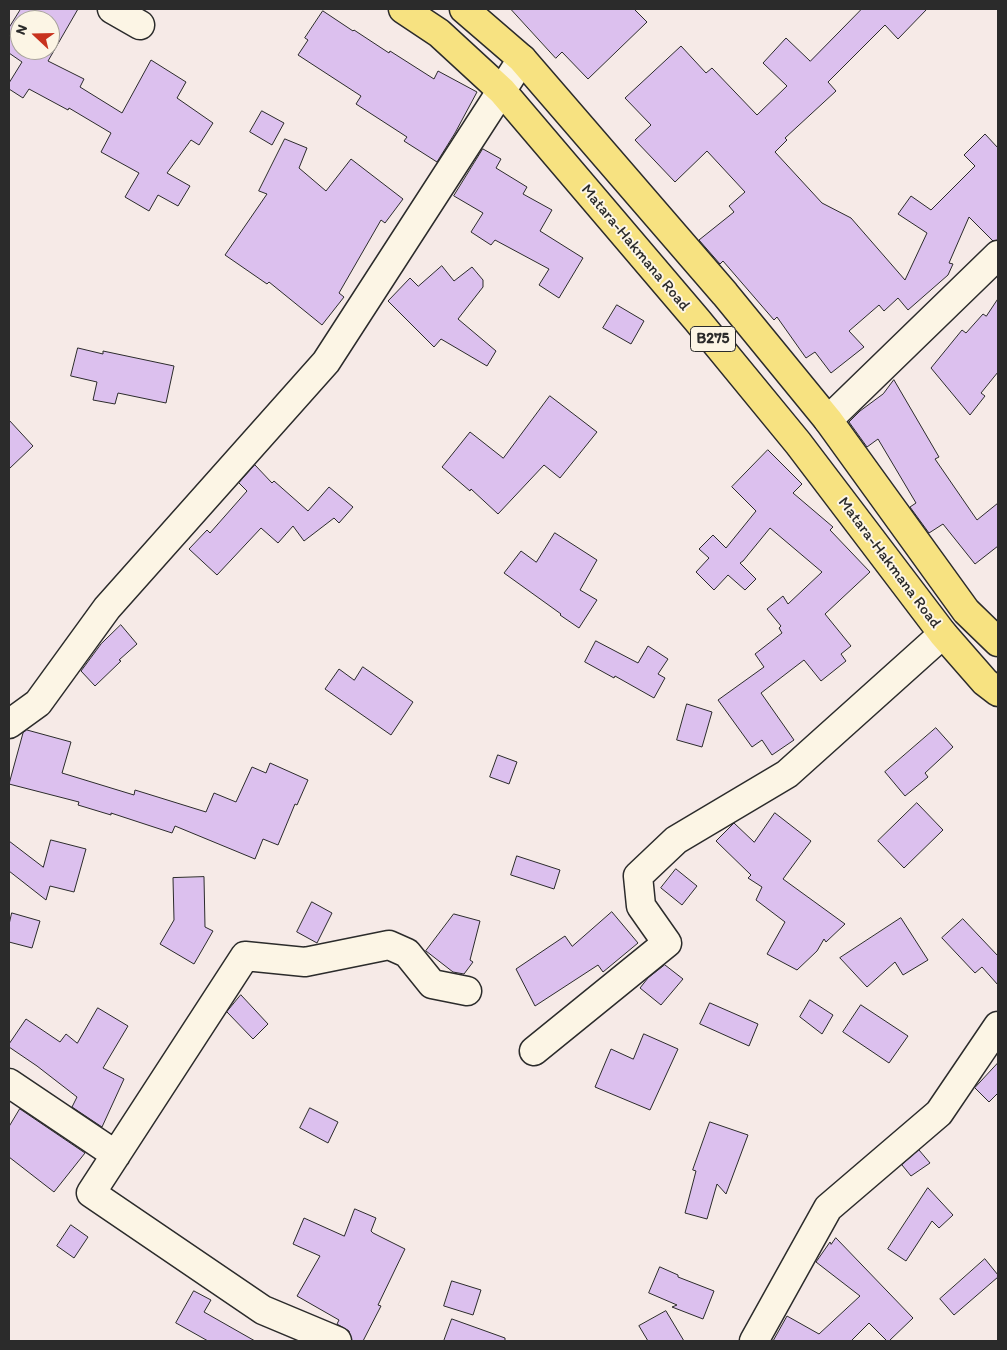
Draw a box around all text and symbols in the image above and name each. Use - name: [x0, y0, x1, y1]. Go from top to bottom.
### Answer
- north arrow: [10, 10, 60, 60]
- text: N: [12, 22, 31, 37]
- street label: Matara-Hakmana Road: [576, 181, 694, 315]
- road number: B275: [690, 326, 736, 352]
- street label: Matara-Hakmana Road: [833, 494, 945, 632]

